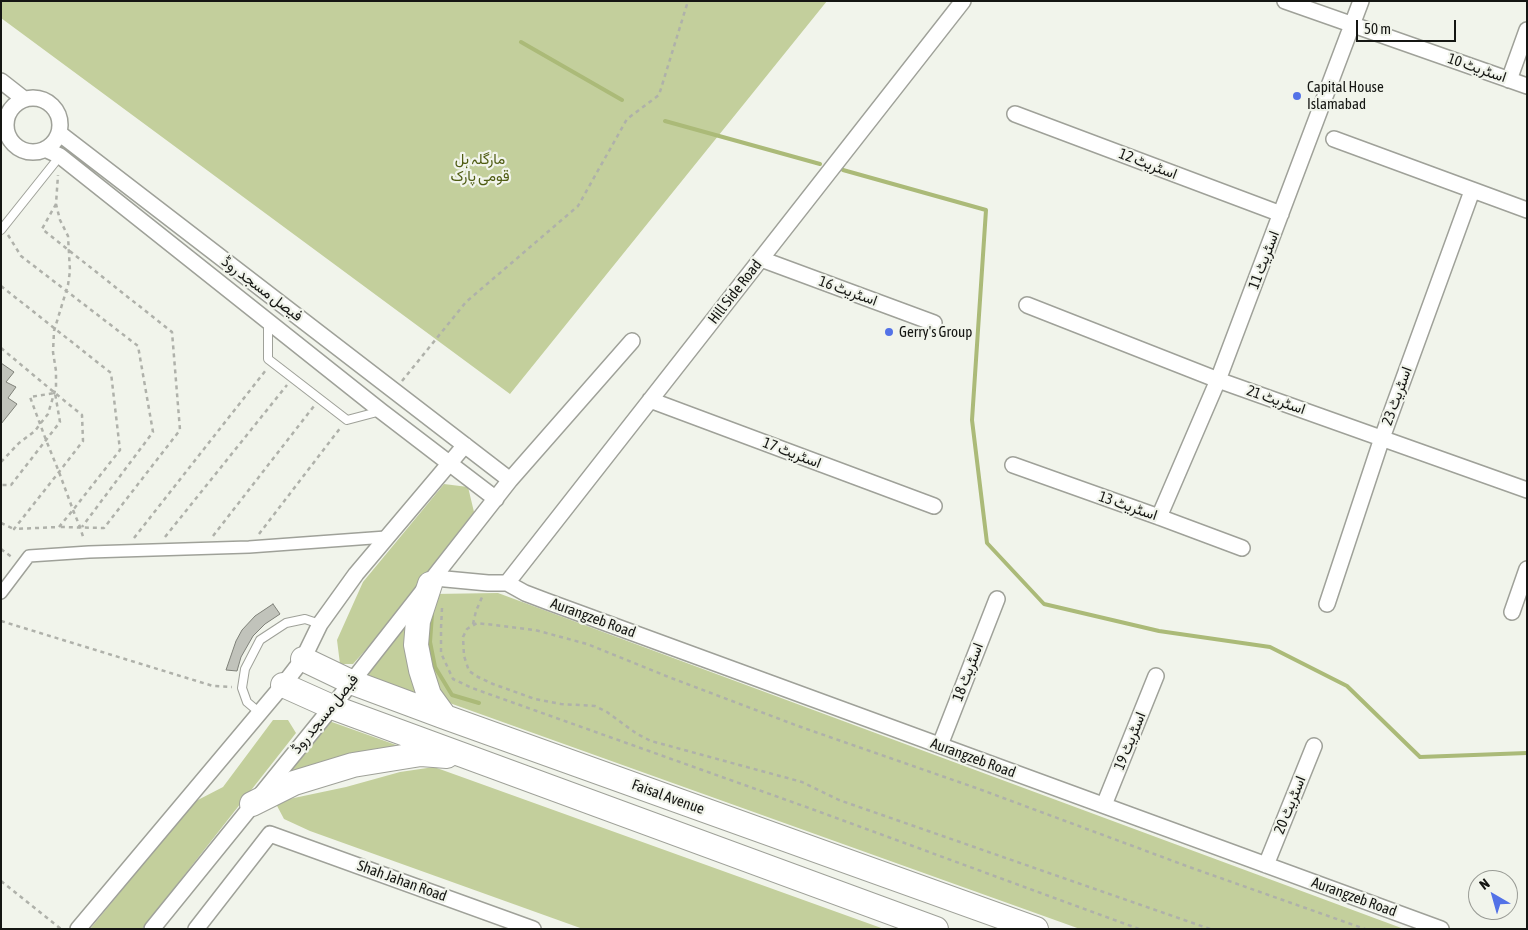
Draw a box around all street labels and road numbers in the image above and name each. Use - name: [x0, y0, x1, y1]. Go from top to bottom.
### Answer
- street label: اسٹریٹ 10: [1445, 50, 1509, 86]
- street label: اسٹریٹ 12: [1116, 145, 1180, 183]
- street label: اسٹریٹ 11: [1245, 228, 1283, 292]
- street label: فیصل مسجد روڈ: [218, 253, 306, 325]
- street label: Hill Side Road: [704, 256, 766, 328]
- street label: اسٹریٹ 16: [816, 272, 880, 310]
- street label: اسٹریٹ 23: [1378, 364, 1416, 428]
- street label: اسٹریٹ 21: [1244, 382, 1308, 418]
- street label: اسٹریٹ 17: [760, 434, 824, 472]
- street label: اسٹریٹ 13: [1096, 488, 1160, 524]
- street label: Aurangzeb Road: [548, 594, 638, 642]
- street label: اسٹریٹ 18: [949, 640, 987, 704]
- street label: فیصل مسجد روڈ: [287, 671, 363, 757]
- street label: اسٹریٹ 19: [1110, 709, 1150, 773]
- street label: Aurangzeb Road: [928, 734, 1018, 782]
- street label: اسٹریٹ 20: [1270, 773, 1310, 837]
- street label: Faisal Avenue: [629, 776, 707, 818]
- street label: Shah Jahan Road: [355, 856, 449, 906]
- street label: Aurangzeb Road: [1309, 873, 1399, 921]

